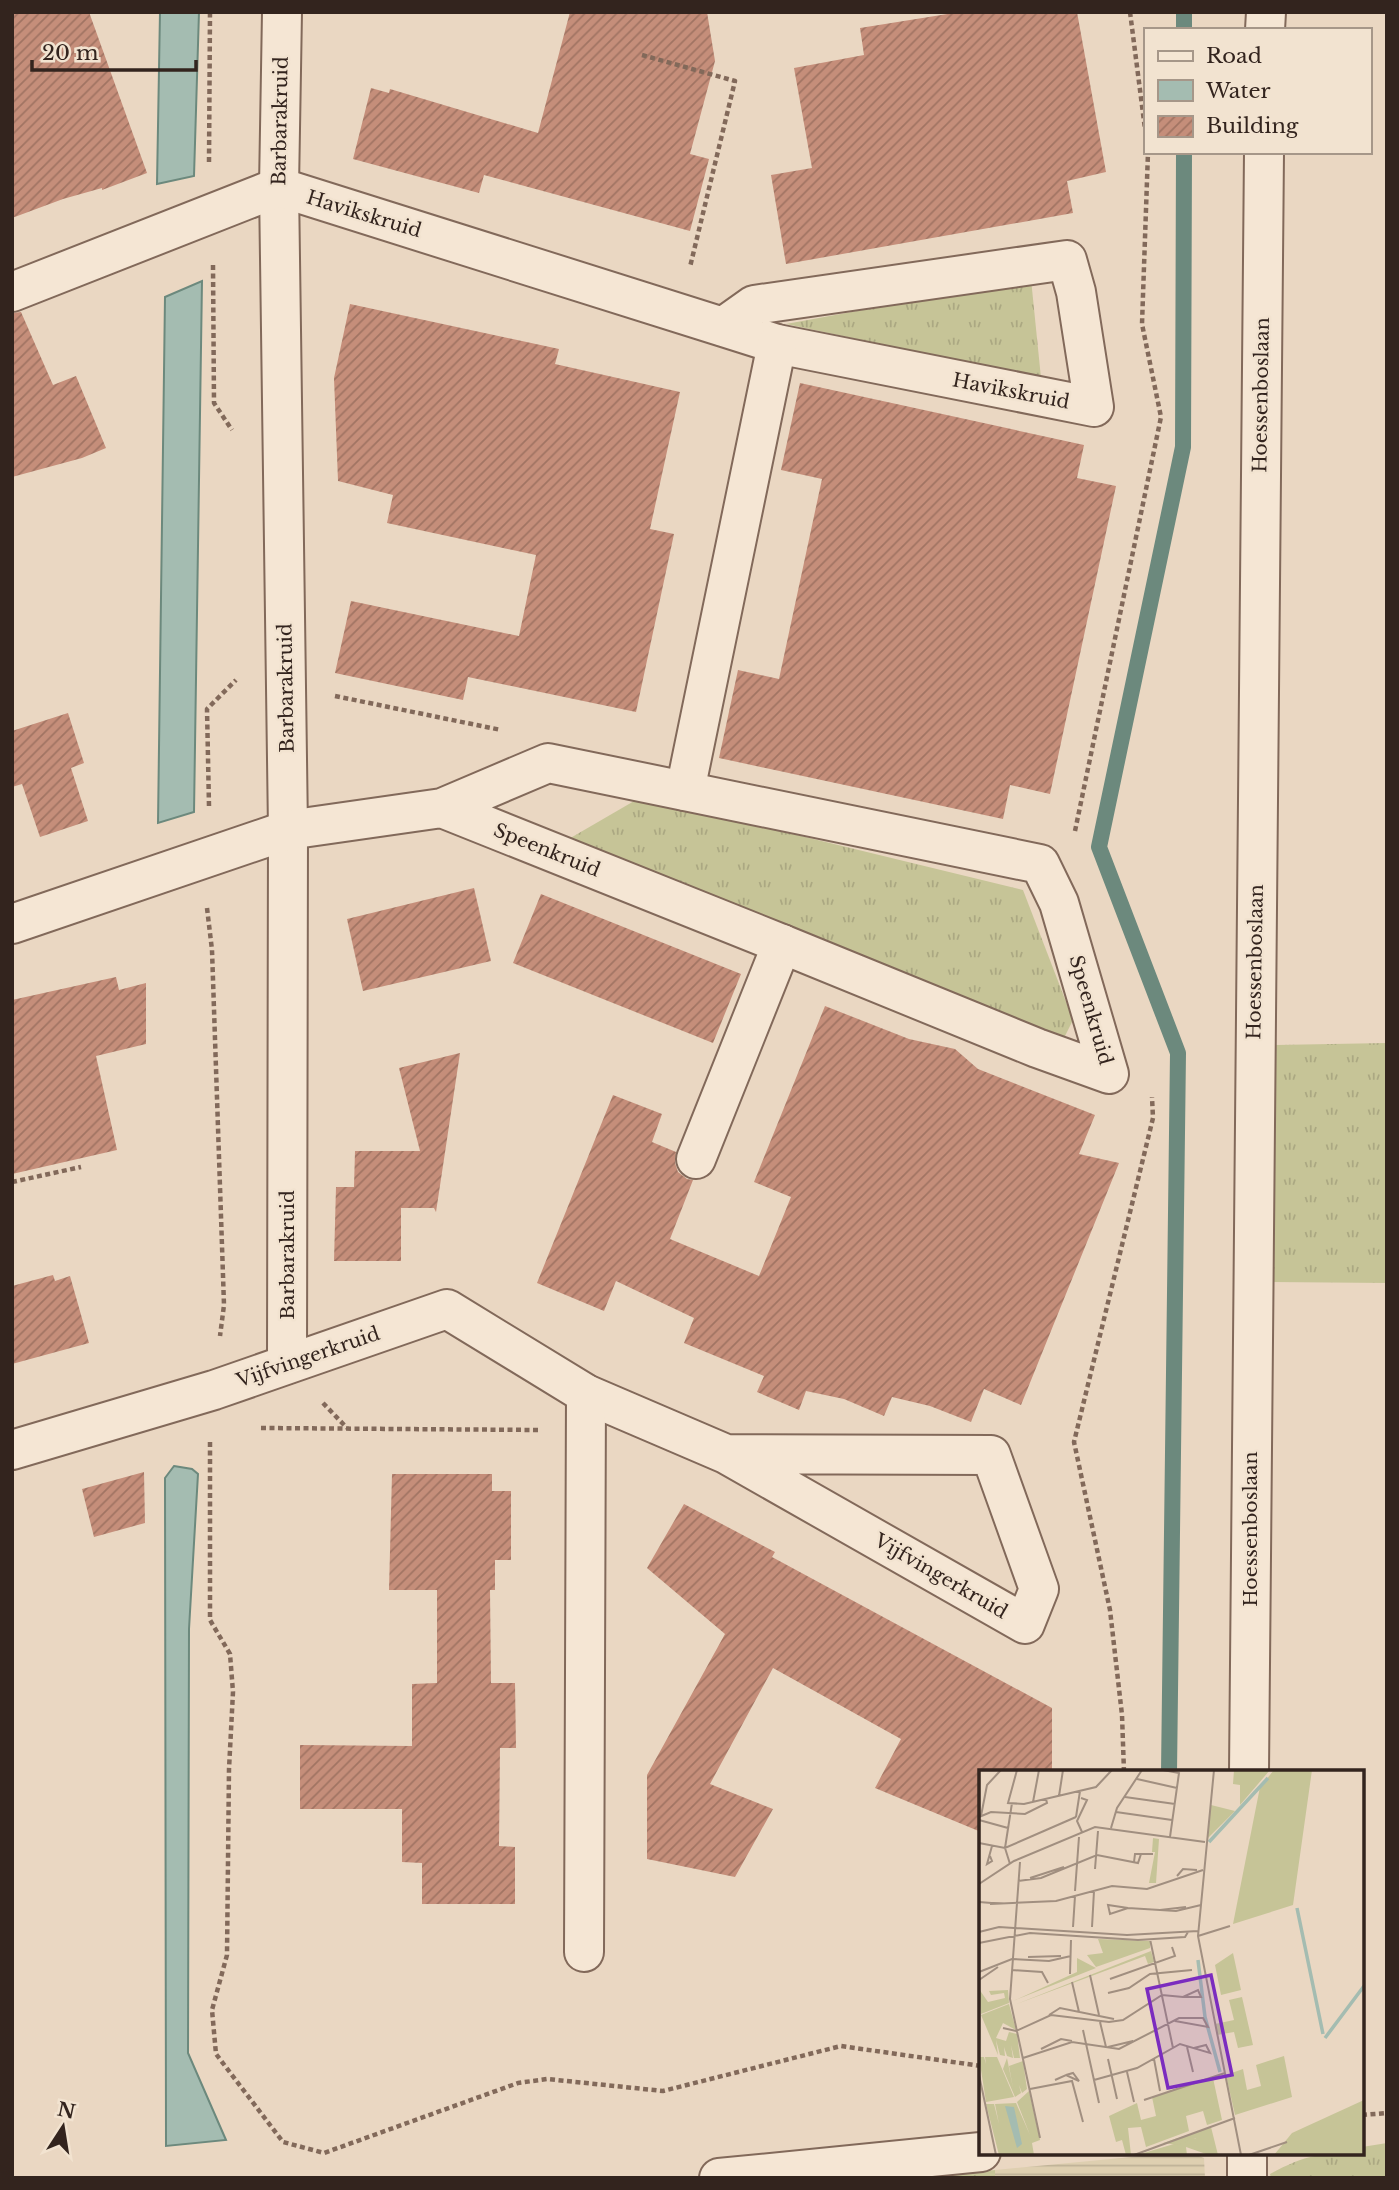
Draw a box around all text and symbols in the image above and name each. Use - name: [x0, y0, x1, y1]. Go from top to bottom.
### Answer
- scale bar: [32, 28, 196, 72]
- legend: [1144, 28, 1371, 154]
- text: 20 m: [42, 40, 99, 66]
- text: Road: [1206, 43, 1262, 69]
- street label: Barbarakruid: [267, 56, 293, 186]
- text: Water: [1205, 78, 1270, 104]
- text: Building: [1206, 113, 1299, 139]
- street label: Havikskruid: [304, 186, 424, 242]
- street label: Hoessenboslaan: [1248, 317, 1274, 473]
- street label: Havikskruid: [950, 368, 1072, 414]
- street label: Barbarakruid: [273, 623, 299, 753]
- street label: Speenkruid: [490, 818, 604, 882]
- street label: Hoessenboslaan: [1242, 884, 1268, 1040]
- street label: Speenkruid: [1064, 953, 1118, 1068]
- street label: Barbarakruid: [276, 1190, 299, 1320]
- street label: Vijfvingerkruid: [232, 1322, 383, 1393]
- street label: Hoessenboslaan: [1239, 1451, 1262, 1607]
- street label: Vijfvingerkruid: [869, 1528, 1012, 1624]
- inset map: [979, 1770, 1364, 2155]
- north arrow: [28, 2092, 98, 2162]
- text: N: [55, 2098, 78, 2124]

